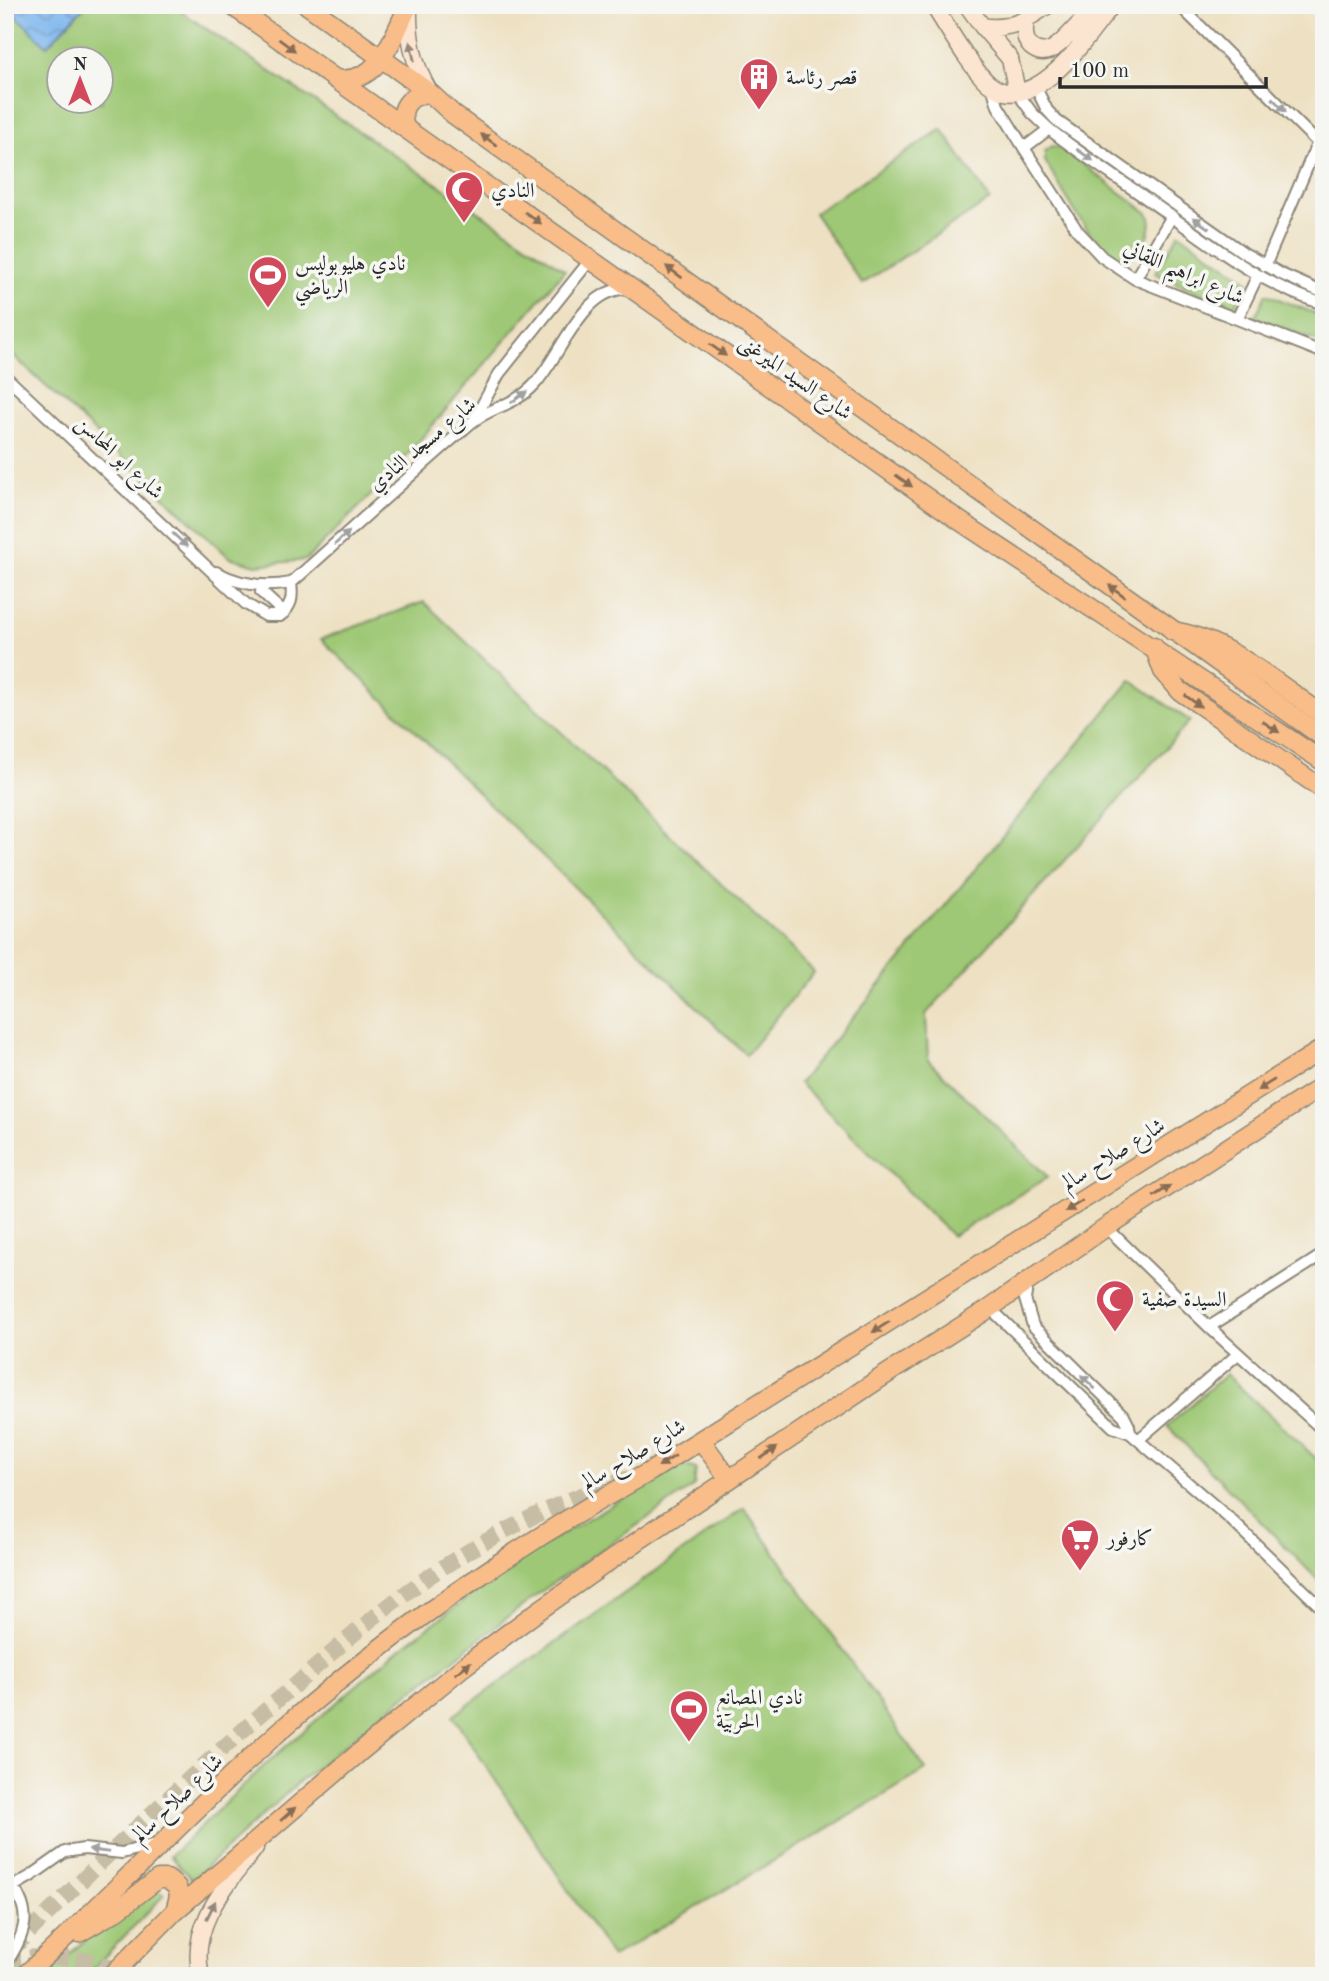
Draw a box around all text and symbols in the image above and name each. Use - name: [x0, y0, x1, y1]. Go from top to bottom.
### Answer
- one-way arrow: [278, 38, 296, 52]
- one-way arrow: [406, 40, 417, 62]
- north arrow: [46, 46, 116, 116]
- scale bar: [1060, 46, 1266, 90]
- text: N: [73, 56, 88, 75]
- building icon: قصر رئاسة: [738, 56, 780, 111]
- text: 100 m: [1070, 61, 1129, 82]
- place label: قصر رئاسة: [786, 68, 857, 91]
- one-way arrow: [1270, 97, 1287, 113]
- one-way arrow: [480, 133, 498, 147]
- one-way arrow: [1076, 148, 1094, 162]
- mosque icon: النادي: [443, 169, 485, 224]
- place label: النادي: [491, 181, 535, 206]
- one-way arrow: [524, 211, 542, 225]
- one-way arrow: [1192, 216, 1210, 230]
- street label: شارع ابراهيم اللقاني: [1116, 237, 1247, 317]
- sports icon: نادي هليوبوليس الرياضي: [247, 254, 289, 309]
- place label: نادي هليوبوليس الرياضي: [295, 254, 406, 307]
- one-way arrow: [665, 266, 683, 280]
- street label: شارع السيد الميرغنى: [732, 332, 855, 430]
- one-way arrow: [709, 343, 727, 357]
- one-way arrow: [510, 390, 528, 404]
- street label: شارع مسجد النادي: [365, 394, 485, 501]
- street label: شارع ابو المحاسن: [67, 412, 167, 508]
- one-way arrow: [895, 474, 913, 488]
- one-way arrow: [333, 530, 350, 546]
- one-way arrow: [171, 532, 188, 549]
- one-way arrow: [1108, 584, 1126, 598]
- one-way arrow: [1184, 694, 1202, 708]
- one-way arrow: [1262, 720, 1280, 734]
- one-way arrow: [1256, 1078, 1276, 1091]
- street label: شارع صلاح سالم: [1058, 1114, 1173, 1201]
- one-way arrow: [1152, 1184, 1172, 1197]
- one-way arrow: [1064, 1200, 1083, 1213]
- mosque icon: السيدة صفية: [1094, 1278, 1136, 1333]
- place label: السيدة صفية: [1142, 1290, 1226, 1311]
- one-way arrow: [871, 1321, 891, 1334]
- one-way arrow: [1080, 1374, 1097, 1390]
- street label: شارع صلاح سالم: [578, 1415, 693, 1500]
- one-way arrow: [760, 1446, 778, 1460]
- one-way arrow: [658, 1454, 677, 1467]
- supermarket icon: كارفور: [1059, 1517, 1101, 1572]
- place label: كارفور: [1105, 1528, 1153, 1551]
- one-way arrow: [453, 1661, 471, 1676]
- sports icon: نادي المصانع الحربية: [668, 1688, 710, 1743]
- place label: نادي المصانع الحربية: [716, 1688, 803, 1734]
- street label: شارع صلاح سالم: [128, 1750, 232, 1852]
- one-way arrow: [279, 1807, 296, 1823]
- one-way arrow: [88, 1846, 110, 1857]
- one-way arrow: [205, 1900, 216, 1920]

